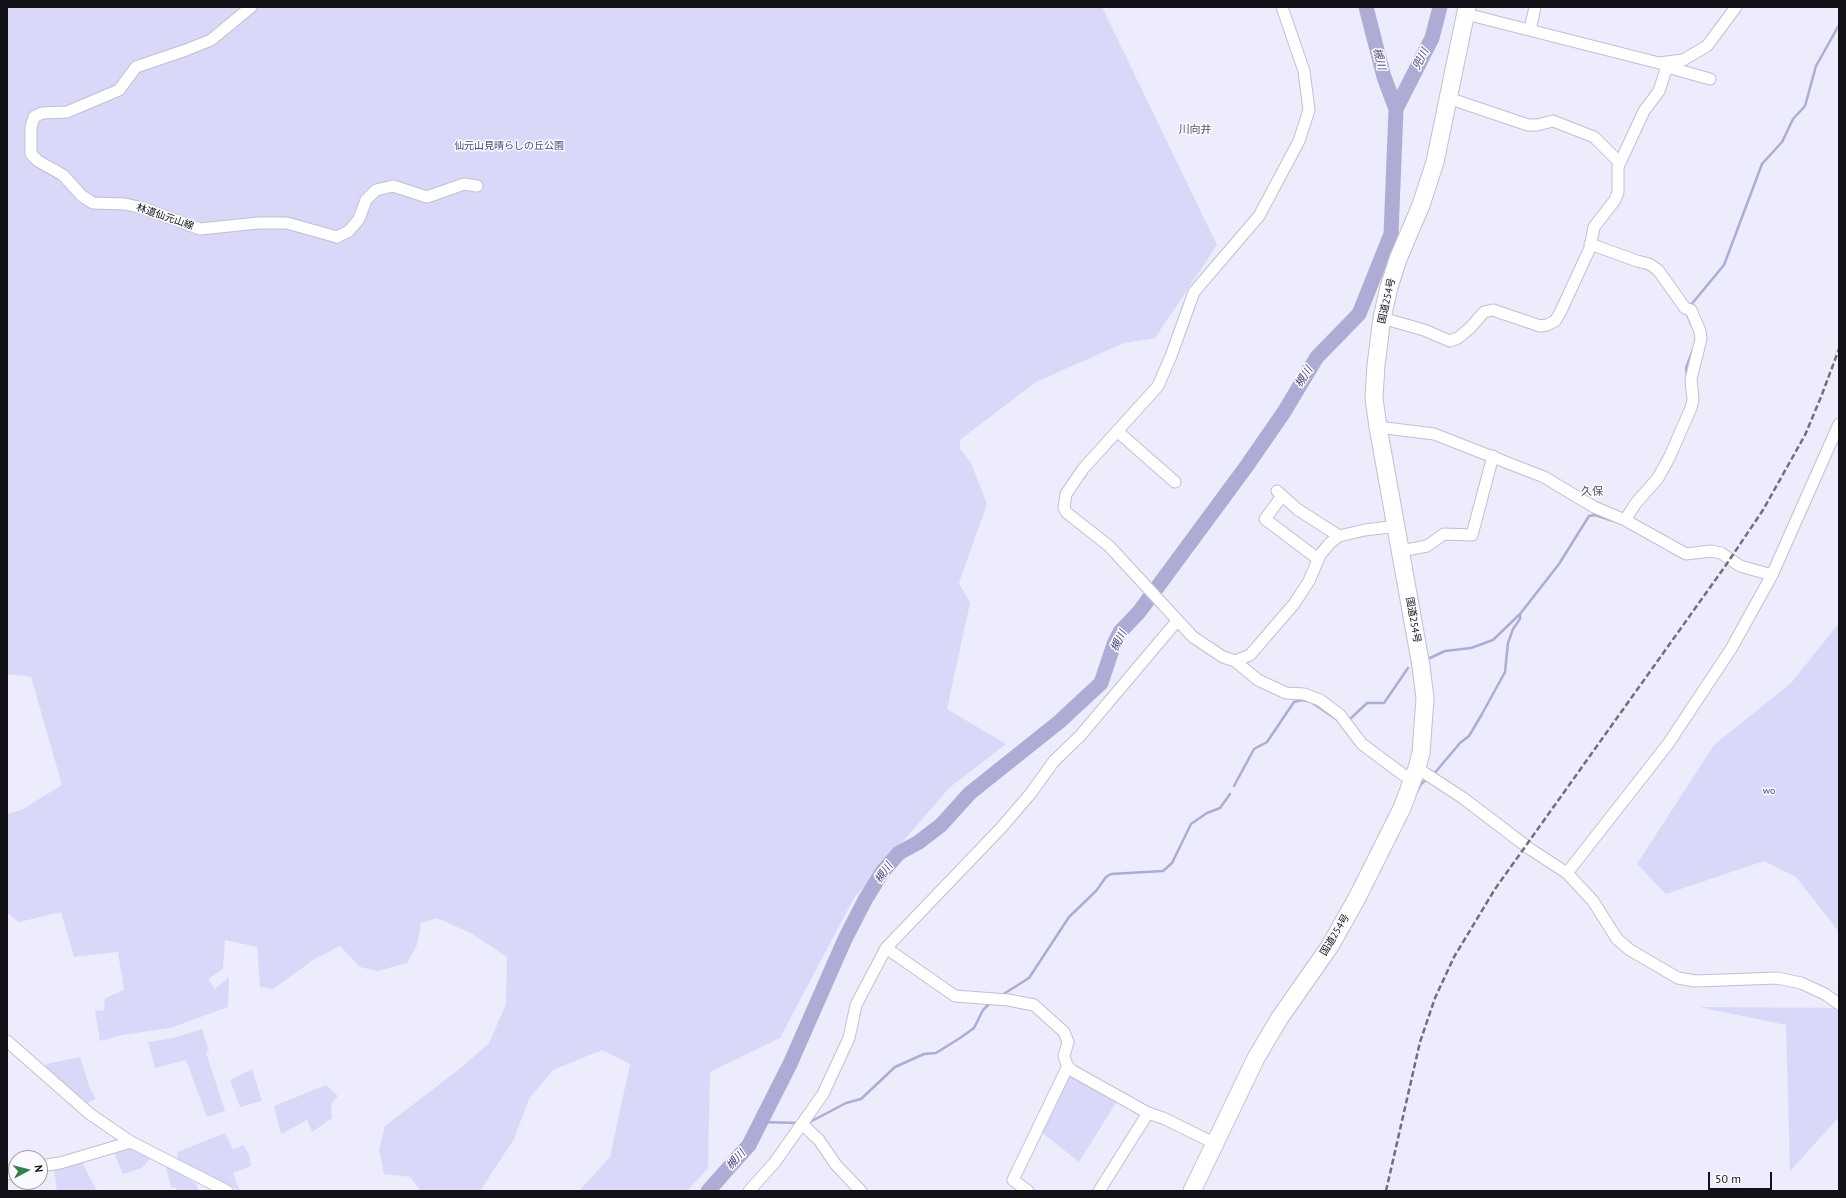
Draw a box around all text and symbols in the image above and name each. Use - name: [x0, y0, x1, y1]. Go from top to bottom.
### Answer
- water label: 兜川: [1410, 46, 1432, 72]
- water label: 槻川: [1370, 47, 1388, 71]
- district label: 川向井: [1179, 123, 1211, 137]
- park label: 仙元山見晴らしの丘公園: [454, 140, 564, 152]
- street label: 林道仙元山線: [135, 202, 195, 232]
- street label: 国道254号: [1376, 277, 1398, 325]
- water label: 槻川: [1292, 364, 1316, 390]
- district label: 久保: [1581, 485, 1603, 499]
- street label: 国道254号: [1403, 596, 1423, 644]
- water label: 槻川: [1108, 628, 1130, 654]
- park label: wo: [1763, 785, 1775, 797]
- water label: 槻川: [872, 860, 896, 886]
- street label: 国道254号: [1318, 912, 1352, 958]
- water label: 槻川: [724, 1147, 748, 1173]
- north arrow: [8, 1150, 48, 1190]
- text: N: [32, 1164, 46, 1173]
- scale bar: [1710, 1164, 1774, 1190]
- text: 50 m: [1715, 1171, 1741, 1186]

